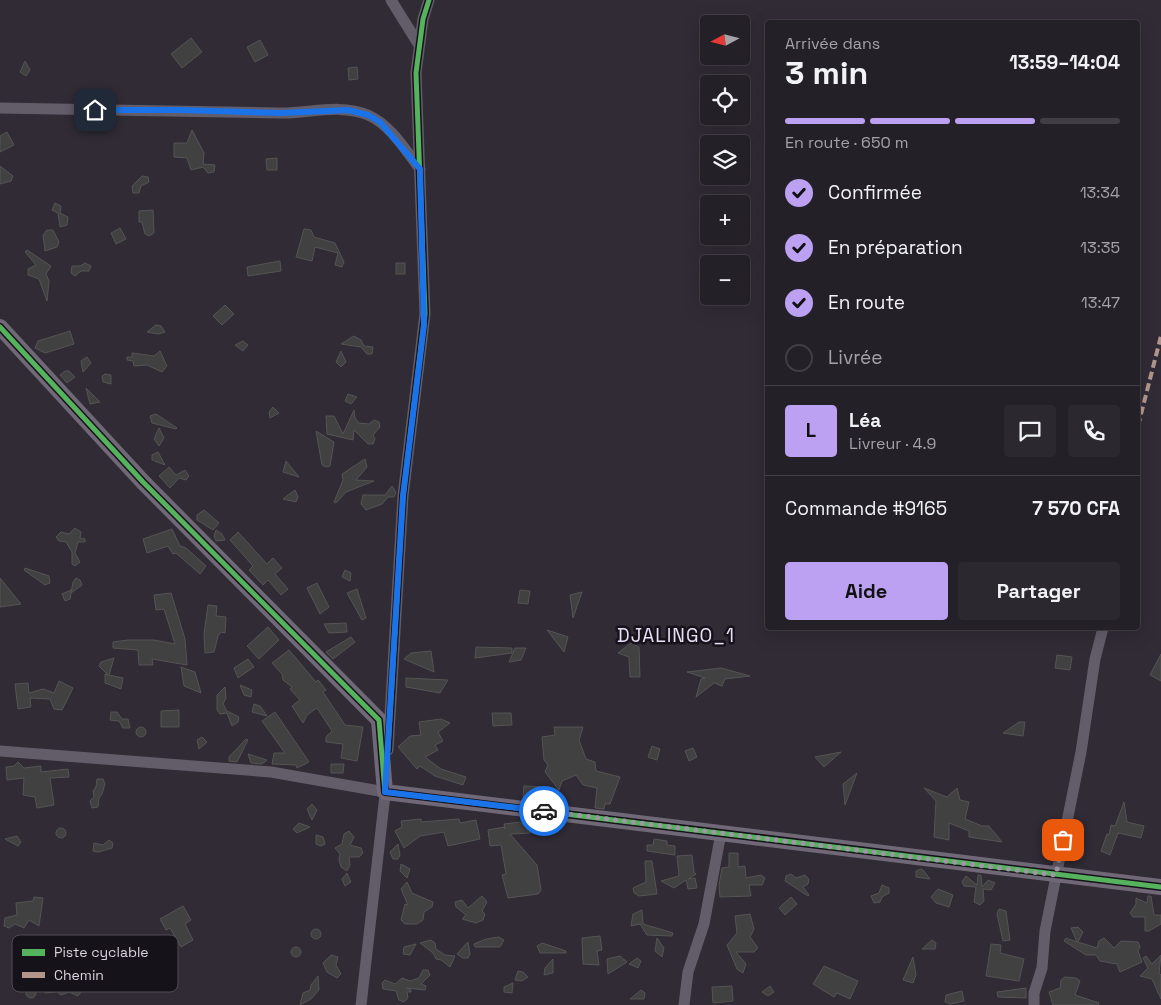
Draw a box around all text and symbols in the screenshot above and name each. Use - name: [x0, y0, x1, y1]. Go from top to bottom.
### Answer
- north arrow: [700, 15, 750, 65]
- map controls: [700, 15, 750, 305]
- text: Arrivée dans: [785, 33, 880, 54]
- text: 13:59–14:04: [1009, 50, 1120, 75]
- text: 3 min: [785, 53, 868, 93]
- button: locate: [700, 75, 750, 125]
- pin: [74, 89, 116, 131]
- icon: home: [81, 96, 109, 124]
- text: En route · 650 m: [785, 132, 909, 153]
- button: layers: [700, 135, 750, 185]
- icon: check: [785, 179, 813, 207]
- text: Confirmée: [828, 180, 922, 205]
- text: 13:34: [1080, 182, 1120, 203]
- button: +: [700, 195, 750, 245]
- icon: check: [785, 234, 813, 262]
- text: En préparation: [828, 235, 963, 260]
- text: 13:35: [1080, 237, 1120, 258]
- button: −: [700, 255, 750, 305]
- icon: check: [785, 289, 813, 317]
- text: En route: [828, 290, 905, 315]
- text: 13:47: [1081, 292, 1120, 313]
- text: Livrée: [828, 345, 883, 370]
- button: chat: [1004, 405, 1056, 457]
- button: phone: [1068, 405, 1120, 457]
- text: Léa: [849, 408, 881, 433]
- text: L: [806, 418, 816, 443]
- text: Livreur · 4.9: [849, 433, 936, 454]
- text: Commande #9165: [785, 496, 947, 521]
- text: 7 570 CFA: [1032, 496, 1120, 521]
- button: Aide: [785, 562, 948, 620]
- button: Partager: [958, 562, 1120, 620]
- district label: DJALINGO_1: [617, 623, 735, 648]
- courier: [519, 786, 569, 836]
- icon: car: [530, 797, 558, 825]
- pin: [1042, 819, 1084, 861]
- icon: bag: [1049, 826, 1077, 854]
- legend: [12, 935, 178, 992]
- text: Piste cyclable: [54, 943, 149, 961]
- text: Chemin: [54, 966, 104, 984]

